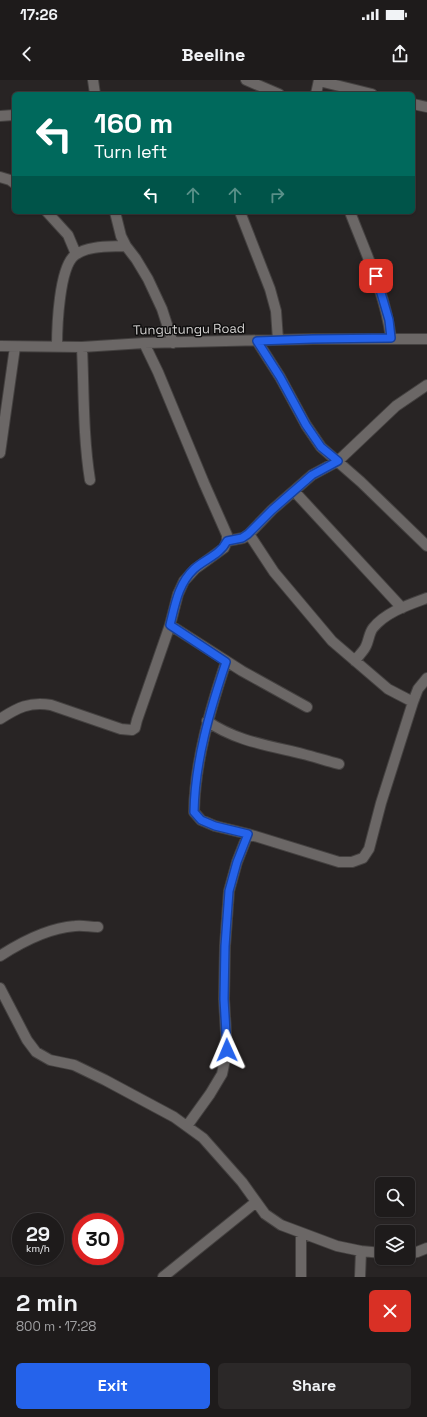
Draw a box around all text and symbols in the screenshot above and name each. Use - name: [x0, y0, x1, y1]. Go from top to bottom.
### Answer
- text: 17:26: [20, 5, 58, 24]
- icon: back: [16, 43, 38, 65]
- text: Beeline: [182, 43, 245, 66]
- icon: share: [389, 43, 411, 65]
- text: 160 m: [94, 105, 173, 141]
- icon: left: [28, 108, 80, 160]
- text: Turn left: [94, 140, 167, 163]
- icon: left: [140, 184, 162, 206]
- icon: ahead: [182, 184, 204, 206]
- icon: ahead: [224, 184, 246, 206]
- icon: right: [266, 184, 288, 206]
- pin: [359, 259, 393, 293]
- icon: arrive: [365, 265, 387, 287]
- street label: Tungutungu Road: [133, 320, 245, 338]
- position arrow: [206, 1029, 248, 1071]
- map controls: [375, 1177, 415, 1265]
- button: search: [375, 1177, 415, 1217]
- speed limit sign: 30: [72, 1213, 124, 1265]
- text: 29: [26, 1221, 50, 1247]
- button: layers: [375, 1225, 415, 1265]
- text: km/h: [26, 1242, 50, 1255]
- text: 2 min: [16, 1287, 78, 1318]
- button: close: [369, 1290, 411, 1332]
- text: 800 m · 17:28: [16, 1318, 96, 1335]
- button: Exit: [16, 1363, 210, 1409]
- button: Share: [218, 1363, 411, 1409]

